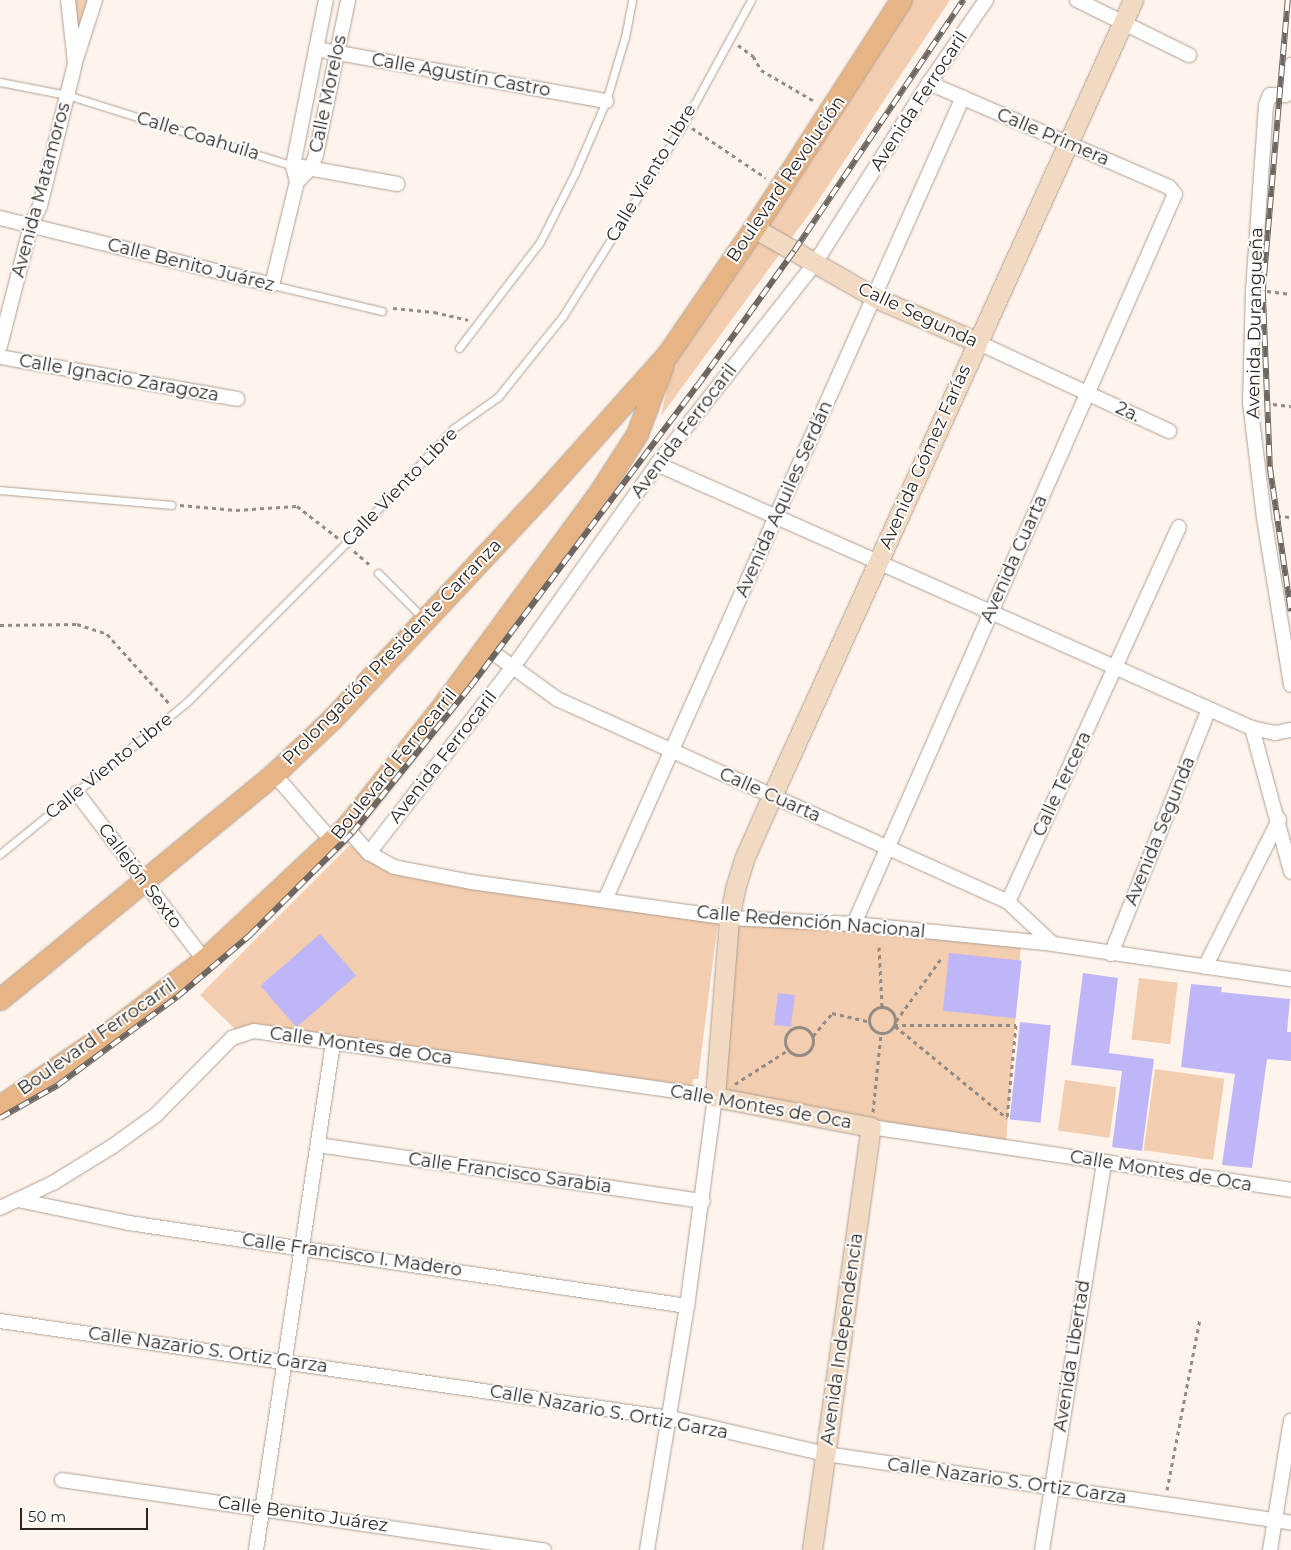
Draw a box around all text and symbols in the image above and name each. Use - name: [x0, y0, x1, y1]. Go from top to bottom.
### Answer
- street label: Avenida Ferrocaril: [866, 27, 972, 175]
- street label: Calle Morelos: [305, 33, 351, 155]
- street label: Calle Agustín Castro: [370, 49, 552, 101]
- street label: Boulevard Revolución: [722, 92, 850, 266]
- street label: Avenida Matamoros: [7, 100, 75, 280]
- street label: Calle Viento Libre: [601, 100, 701, 246]
- street label: Calle Primera: [994, 104, 1112, 170]
- street label: Calle Coahuila: [134, 107, 262, 165]
- street label: Avenida Durangueña: [1243, 227, 1267, 419]
- street label: Calle Benito Juárez: [105, 234, 277, 296]
- street label: Calle Segunda: [855, 278, 981, 352]
- street label: Calle Ignacio Zaragoza: [17, 350, 221, 406]
- street label: Avenida Ferrocaril: [627, 360, 741, 502]
- street label: Avenida Gómez Farías: [875, 362, 975, 552]
- street label: 2a.: [1112, 397, 1144, 427]
- street label: Avenida Aquiles Serdán: [731, 398, 837, 600]
- street label: Calle Viento Libre: [338, 423, 462, 551]
- street label: Avenida Cuarta: [976, 492, 1052, 626]
- street label: Prolongación Presidente Carranza: [278, 534, 506, 770]
- street label: Boulevard Ferrocarril: [326, 684, 462, 844]
- street label: Avenida Ferrocaril: [385, 686, 501, 828]
- street label: Calle Viento Libre: [41, 708, 177, 824]
- street label: Calle Tercera: [1028, 728, 1096, 840]
- street label: Avenida Segunda: [1120, 753, 1200, 909]
- street label: Calle Cuarta: [716, 763, 824, 827]
- street label: Callejón Sexto: [93, 819, 187, 933]
- street label: Calle Redención Nacional: [696, 901, 926, 943]
- street label: Boulevard Ferrocarril: [14, 974, 180, 1100]
- street label: Calle Montes de Oca: [268, 1022, 454, 1070]
- street label: Calle Montes de Oca: [668, 1080, 854, 1134]
- street label: Calle Montes de Oca: [1068, 1146, 1254, 1196]
- street label: Calle Francisco Sarabia: [407, 1148, 613, 1198]
- street label: Calle Francisco I. Madero: [241, 1229, 463, 1281]
- street label: Avenida Independencia: [816, 1232, 868, 1446]
- street label: Avenida Libertad: [1049, 1279, 1095, 1433]
- street label: Calle Nazario S. Ortiz Garza: [87, 1322, 329, 1378]
- street label: Calle Nazario S. Ortiz Garza: [488, 1380, 730, 1444]
- street label: Calle Nazario S. Ortiz Garza: [886, 1453, 1128, 1509]
- street label: Calle Benito Juárez: [217, 1491, 389, 1537]
- scale bar: [22, 1498, 150, 1530]
- text: 50 m: [28, 1507, 66, 1526]

